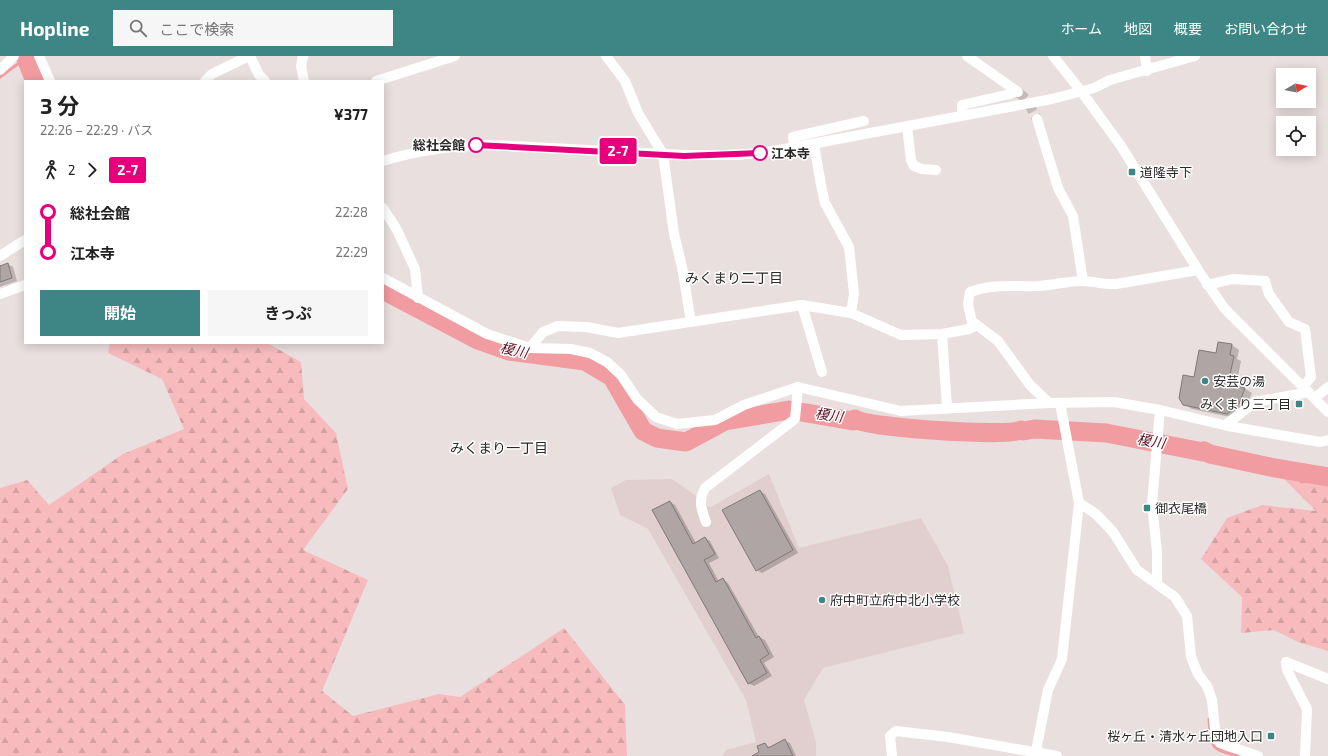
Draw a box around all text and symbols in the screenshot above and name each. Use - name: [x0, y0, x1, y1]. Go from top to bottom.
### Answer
- search box: [113, 10, 393, 46]
- text: Hopline: [20, 17, 89, 40]
- icon: search: [127, 17, 149, 39]
- text: ここで検索: [159, 20, 234, 38]
- text: ホーム: [1060, 20, 1102, 37]
- text: 地図: [1124, 20, 1152, 37]
- text: 概要: [1174, 20, 1202, 37]
- text: お問い合わせ: [1224, 20, 1308, 37]
- north arrow: [1276, 68, 1316, 108]
- map controls: [1276, 68, 1316, 156]
- text: 3 分: [40, 92, 79, 118]
- text: ¥377: [334, 105, 368, 123]
- button: locate: [1276, 116, 1316, 156]
- text: 22:26 – 22:29 · バス: [40, 122, 153, 138]
- place label: 総社会館: [412, 137, 465, 153]
- marker: 総社会館: [468, 137, 484, 153]
- line badge: 2-7: [595, 138, 641, 164]
- text: 2-7: [608, 142, 628, 159]
- marker: 江本寺: [752, 145, 768, 161]
- place label: 江本寺: [771, 145, 810, 161]
- icon: walk: [40, 159, 62, 181]
- icon: forward: [81, 159, 103, 181]
- text: 2-7: [117, 161, 138, 178]
- text: 2: [68, 162, 75, 178]
- place label: 道隆寺下: [1140, 164, 1192, 180]
- marker: 道隆寺下: [1127, 167, 1137, 177]
- text: 総社会館: [70, 204, 130, 222]
- text: 22:28: [335, 204, 368, 220]
- text: 江本寺: [70, 244, 115, 262]
- text: 22:29: [336, 244, 368, 260]
- district label: みくまり二丁目: [685, 269, 783, 286]
- button: 開始: [40, 290, 200, 336]
- button: きっぷ: [208, 290, 368, 336]
- water label: 榎川: [499, 338, 532, 361]
- place label: 安芸の湯: [1213, 373, 1265, 389]
- marker: 安芸の湯: [1200, 376, 1210, 386]
- place label: みくまり三丁目: [1200, 396, 1291, 412]
- marker: みくまり三丁目: [1294, 399, 1304, 409]
- water label: 榎川: [814, 404, 846, 425]
- water label: 榎川: [1136, 430, 1168, 452]
- district label: みくまり一丁目: [450, 439, 548, 456]
- place label: 御衣尾橋: [1155, 500, 1207, 516]
- marker: 御衣尾橋: [1142, 503, 1152, 513]
- place label: 府中町立府中北小学校: [830, 592, 960, 608]
- marker: 府中町立府中北小学校: [817, 595, 827, 605]
- place label: 桜ヶ丘・清水ヶ丘団地入口: [1107, 728, 1263, 744]
- marker: 桜ヶ丘・清水ヶ丘団地入口: [1266, 731, 1276, 741]

